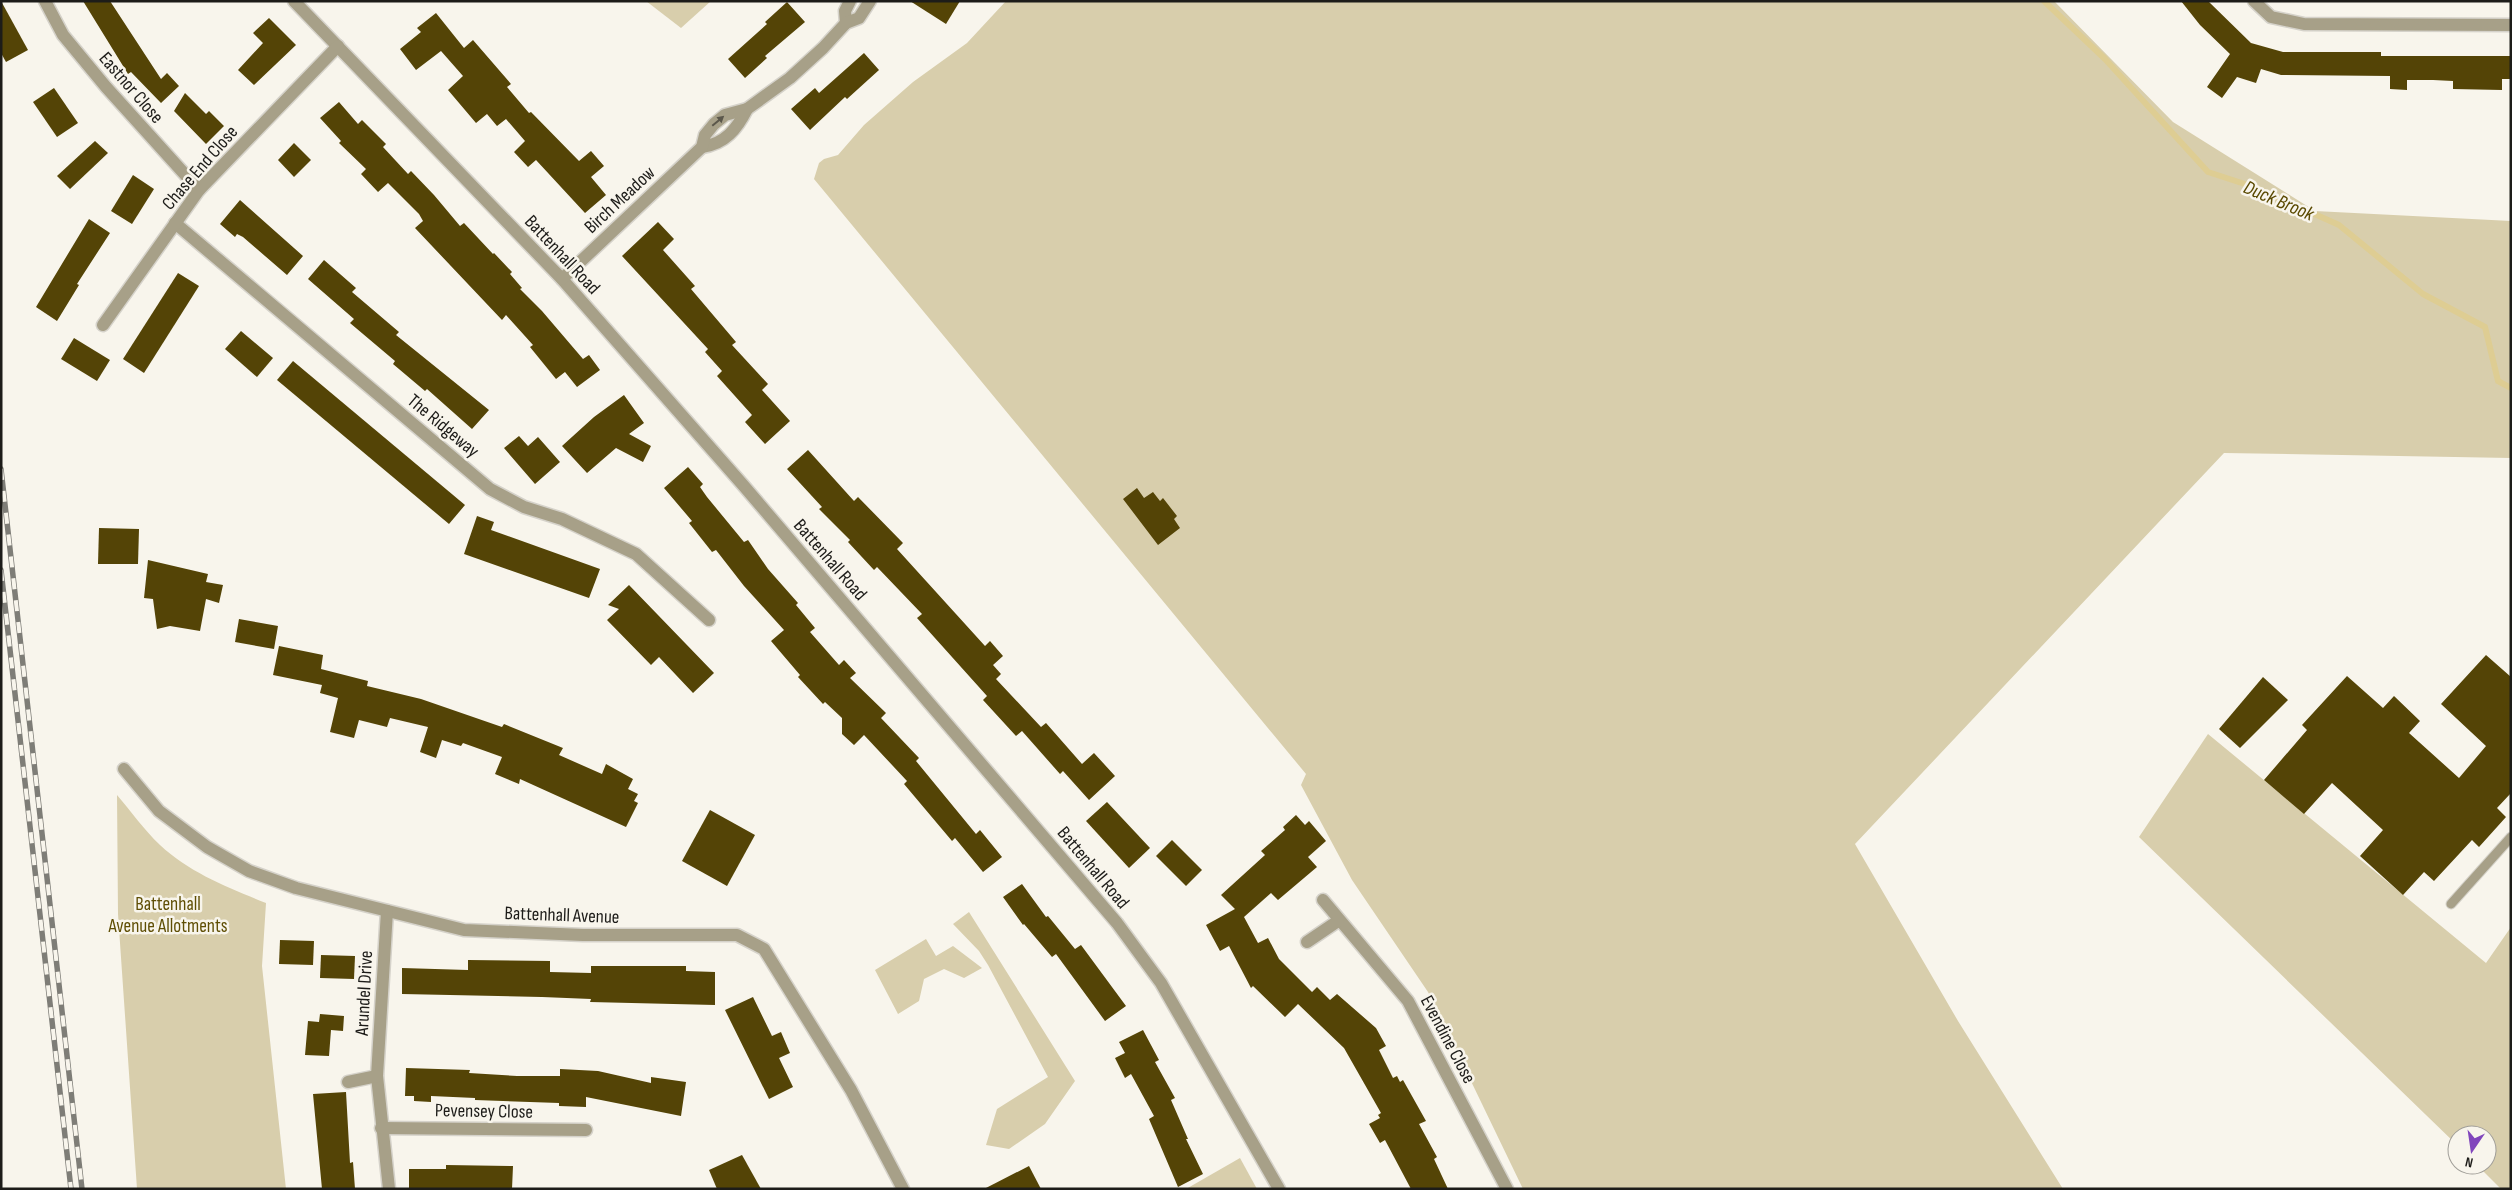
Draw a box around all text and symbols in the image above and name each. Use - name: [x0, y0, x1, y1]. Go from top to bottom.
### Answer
- street label: Eastnor Close: [94, 48, 168, 128]
- one-way arrow: [712, 115, 725, 126]
- street label: Chase End Close: [157, 121, 243, 215]
- street label: Birch Meadow: [580, 161, 660, 239]
- water label: Duck Brook: [2240, 175, 2318, 227]
- street label: Battenhall Road: [519, 211, 604, 300]
- street label: The Ridgeway: [402, 390, 484, 463]
- street label: Battenhall Road: [788, 515, 871, 605]
- street label: Battenhall Road: [1052, 822, 1134, 914]
- park label: Battenhall Avenue Allotments: [107, 893, 228, 938]
- street label: Battenhall Avenue: [504, 902, 620, 929]
- street label: Arundel Drive: [351, 950, 378, 1037]
- street label: Evendine Close: [1415, 992, 1480, 1088]
- street label: Pevensey Close: [435, 1099, 533, 1124]
- north arrow: [2447, 1125, 2497, 1175]
- text: N: [2464, 1153, 2475, 1171]

